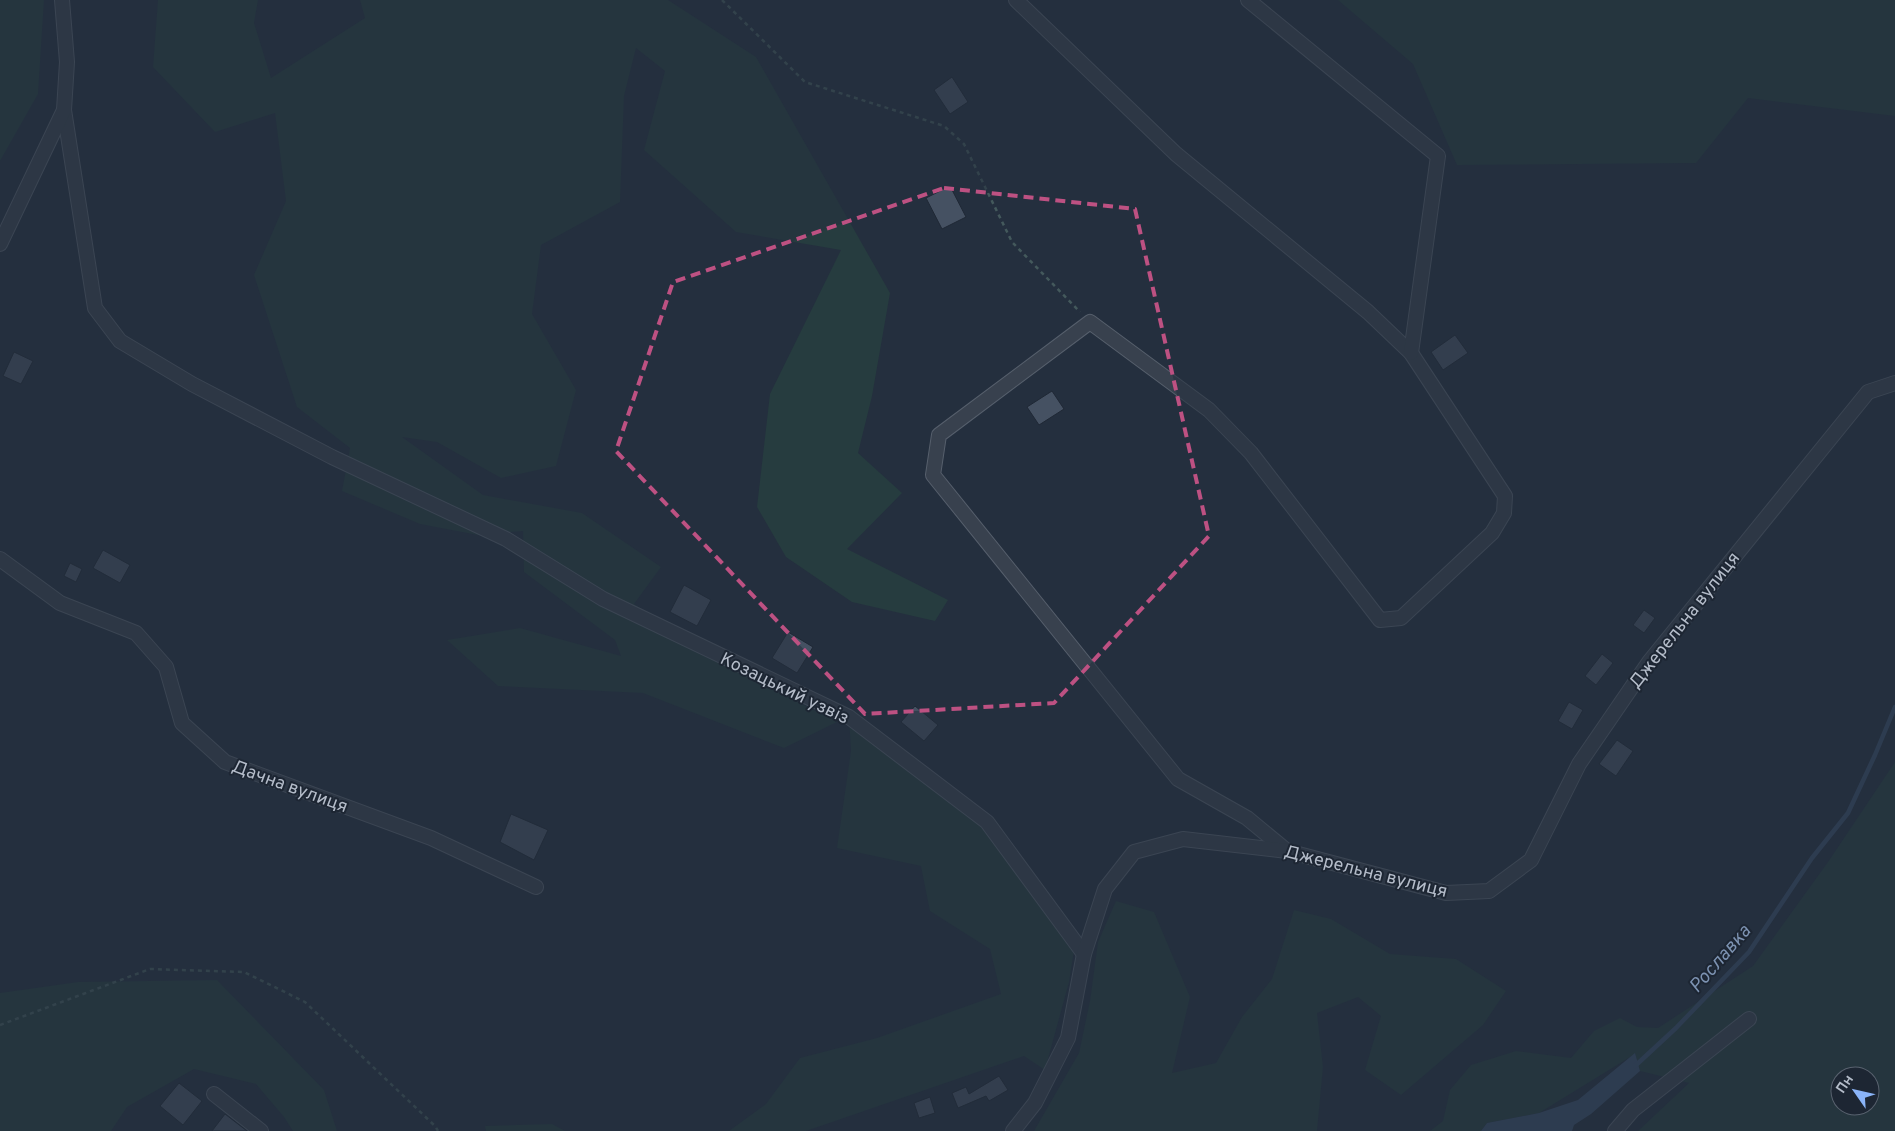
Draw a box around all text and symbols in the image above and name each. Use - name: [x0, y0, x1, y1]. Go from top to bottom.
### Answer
- street label: Джерельна вулиця: [1625, 548, 1746, 694]
- street label: Козацький узвіз: [716, 648, 853, 731]
- street label: Дачна вулиця: [228, 756, 351, 819]
- street label: Джерельна вулиця: [1282, 841, 1450, 904]
- water label: Рославка: [1684, 920, 1757, 998]
- north arrow: [1830, 1066, 1880, 1116]
- text: Пн: [1833, 1072, 1858, 1097]

